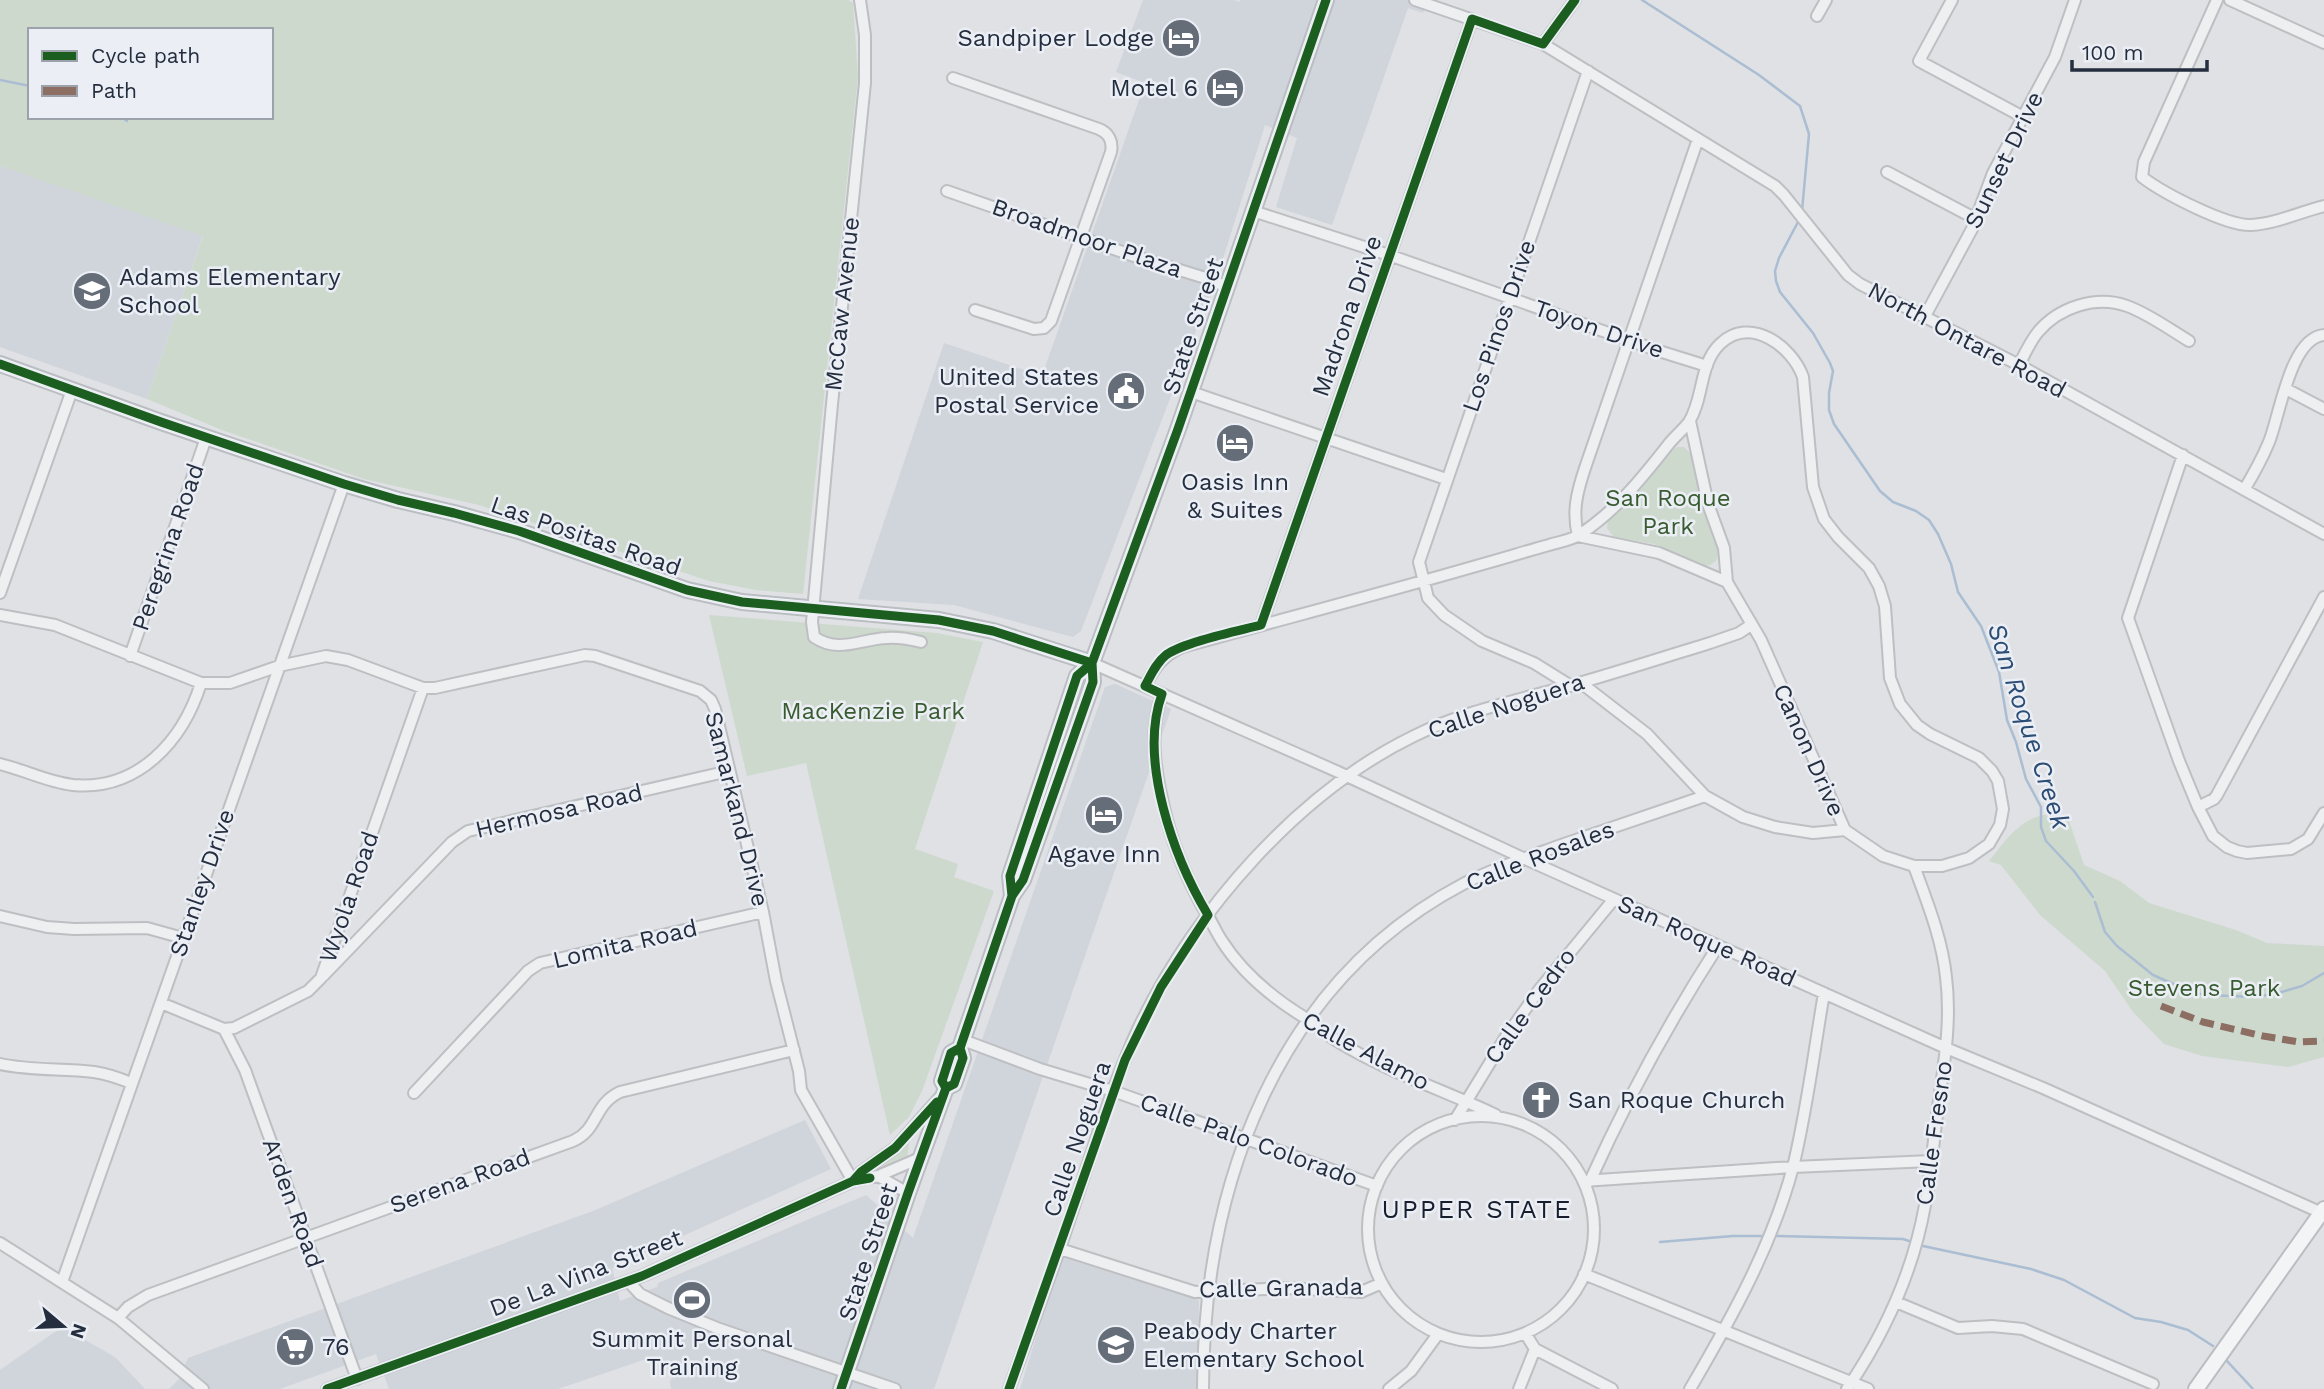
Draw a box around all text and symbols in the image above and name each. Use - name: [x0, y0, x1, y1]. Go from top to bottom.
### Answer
- hotel icon: Sandpiper Lodge: [1160, 17, 1202, 59]
- place label: Sandpiper Lodge: [958, 24, 1154, 52]
- legend: [28, 28, 273, 119]
- scale bar: [2072, 28, 2207, 72]
- text: 100 m: [2082, 40, 2144, 65]
- text: Cycle path: [91, 43, 200, 68]
- hotel icon: Motel 6: [1204, 67, 1246, 109]
- place label: Motel 6: [1110, 74, 1198, 102]
- text: Path: [91, 78, 137, 103]
- street label: Sunset Drive: [1959, 87, 2049, 233]
- street label: Broadmoor Plaza: [988, 192, 1186, 284]
- street label: McCaw Avenue: [819, 215, 865, 393]
- street label: Madrona Drive: [1306, 232, 1388, 400]
- street label: Los Pinos Drive: [1456, 236, 1542, 416]
- street label: State Street: [1157, 254, 1229, 398]
- place label: Adams Elementary School: [119, 263, 341, 319]
- school or university icon: Adams Elementary School: [71, 270, 113, 312]
- street label: North Ontare Road: [1863, 276, 2071, 404]
- street label: Toyon Drive: [1530, 294, 1668, 364]
- place label: United States Postal Service: [934, 363, 1099, 419]
- public building icon: United States Postal Service: [1105, 370, 1147, 412]
- hotel icon: Oasis Inn & Suites: [1214, 422, 1256, 464]
- street label: Peregrina Road: [126, 460, 210, 634]
- place label: Oasis Inn & Suites: [1181, 468, 1289, 524]
- park label: San Roque Park: [1605, 484, 1731, 540]
- street label: Las Positas Road: [487, 490, 685, 582]
- water label: San Roque Creek: [1982, 619, 2077, 834]
- street label: Calle Noguera: [1424, 667, 1588, 745]
- street label: Canon Drive: [1767, 679, 1851, 821]
- park label: MacKenzie Park: [781, 697, 965, 725]
- street label: Samarkand Drive: [699, 709, 775, 909]
- street label: Hermosa Road: [473, 778, 645, 844]
- hotel icon: Agave Inn: [1083, 794, 1125, 836]
- street label: Stanley Drive: [164, 806, 240, 960]
- street label: Calle Rosales: [1462, 815, 1618, 897]
- street label: Wyola Road: [313, 828, 385, 966]
- place label: Agave Inn: [1048, 840, 1161, 868]
- street label: San Roque Road: [1614, 889, 1800, 993]
- street label: Lomita Road: [550, 914, 700, 974]
- street label: Calle Cedro: [1479, 943, 1581, 1069]
- park label: Stevens Park: [2128, 974, 2281, 1002]
- street label: Calle Alamo: [1298, 1006, 1434, 1096]
- street label: Calle Noguera: [1037, 1057, 1117, 1221]
- street label: Calle Fresno: [1910, 1059, 1958, 1207]
- church icon: San Roque Church: [1520, 1079, 1562, 1121]
- place label: San Roque Church: [1568, 1086, 1785, 1114]
- street label: Calle Palo Colorado: [1136, 1088, 1362, 1192]
- street label: Arden Road: [257, 1134, 329, 1272]
- street label: Serena Road: [386, 1143, 534, 1219]
- street label: State Street: [833, 1180, 903, 1324]
- district label: UPPER STATE: [1381, 1194, 1573, 1224]
- street label: De La Vina Street: [486, 1223, 686, 1323]
- street label: Calle Granada: [1199, 1273, 1363, 1303]
- sports icon: Summit Personal Training: [671, 1279, 713, 1321]
- north arrow: [28, 1291, 98, 1361]
- place label: Peabody Charter Elementary School: [1143, 1317, 1365, 1373]
- text: N: [65, 1321, 92, 1342]
- school or university icon: Peabody Charter Elementary School: [1095, 1324, 1137, 1366]
- place label: Summit Personal Training: [592, 1325, 793, 1381]
- supermarket icon: 76: [274, 1326, 316, 1368]
- place label: 76: [322, 1333, 350, 1361]

